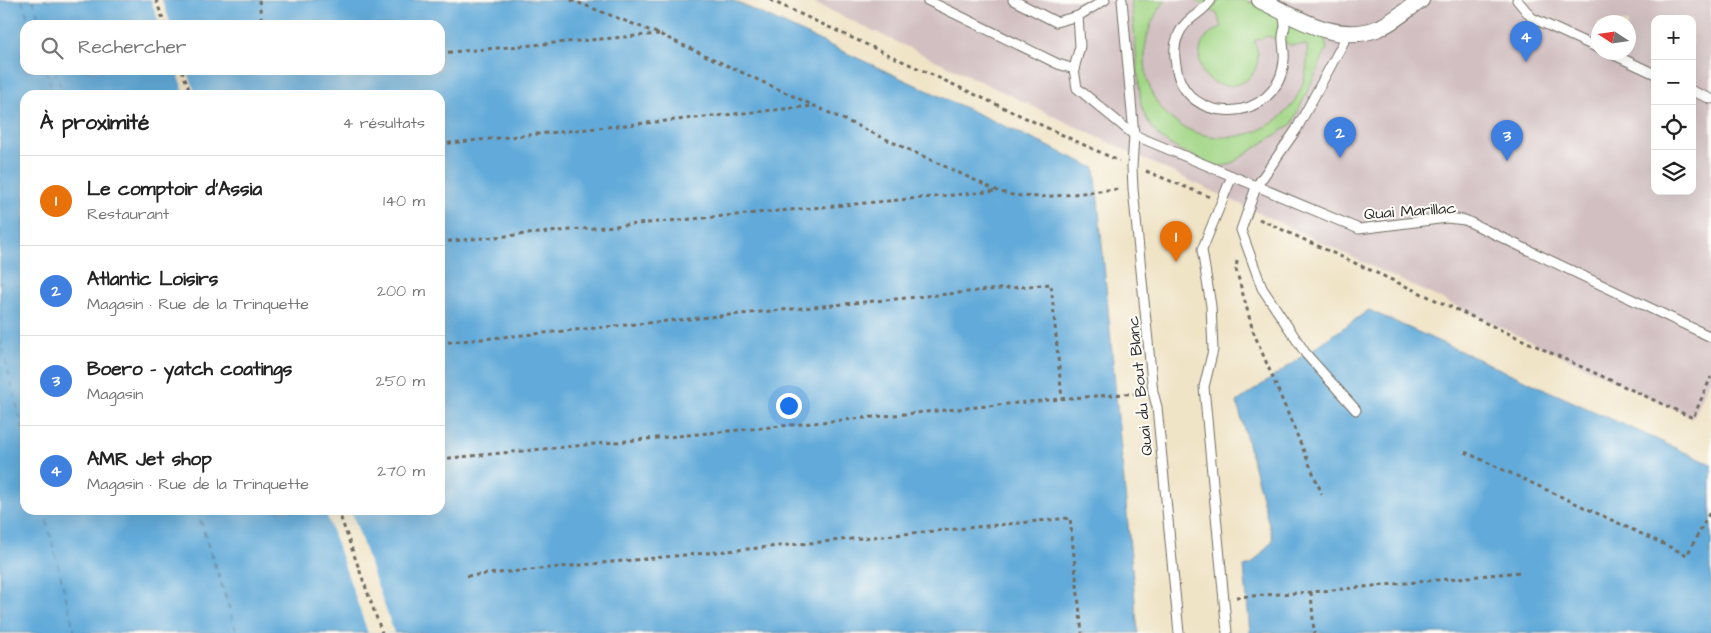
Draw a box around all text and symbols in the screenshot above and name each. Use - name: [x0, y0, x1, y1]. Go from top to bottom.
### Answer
- north arrow: [1591, 15, 1636, 60]
- map controls: [1651, 15, 1696, 195]
- button: +: [1651, 15, 1696, 60]
- search box: [20, 20, 445, 75]
- pin: 4: [1510, 21, 1542, 62]
- icon: search: [38, 34, 66, 62]
- text: Rechercher: [78, 34, 186, 61]
- button: −: [1651, 60, 1696, 105]
- button: locate: [1651, 105, 1696, 150]
- text: À proximité: [40, 108, 149, 137]
- text: 4 résultats: [342, 112, 425, 134]
- pin: 2: [1324, 117, 1356, 158]
- pin: 3: [1491, 120, 1523, 161]
- button: layers: [1651, 150, 1696, 195]
- text: Le comptoir d'Assia: [87, 176, 262, 203]
- text: 1: [55, 190, 57, 212]
- text: 140 m: [383, 190, 425, 212]
- street label: Quai Marillac: [1363, 197, 1457, 225]
- text: Restaurant: [87, 203, 169, 225]
- pin: 1: [1160, 221, 1192, 262]
- text: Atlantic Loisirs: [87, 266, 218, 293]
- text: 2: [51, 280, 61, 302]
- text: 200 m: [377, 280, 425, 302]
- text: Magasin · Rue de la Trinquette: [87, 293, 309, 315]
- street label: Quai du Bout Blanc: [1122, 315, 1158, 457]
- text: Boero - yatch coatings: [87, 356, 292, 383]
- text: 3: [52, 370, 60, 392]
- text: 250 m: [376, 370, 425, 392]
- text: Magasin: [87, 383, 143, 405]
- your location: [776, 393, 802, 419]
- text: AMR Jet shop: [87, 446, 212, 473]
- text: 4: [51, 460, 61, 482]
- text: 270 m: [377, 460, 425, 482]
- text: Magasin · Rue de la Trinquette: [87, 473, 309, 495]

